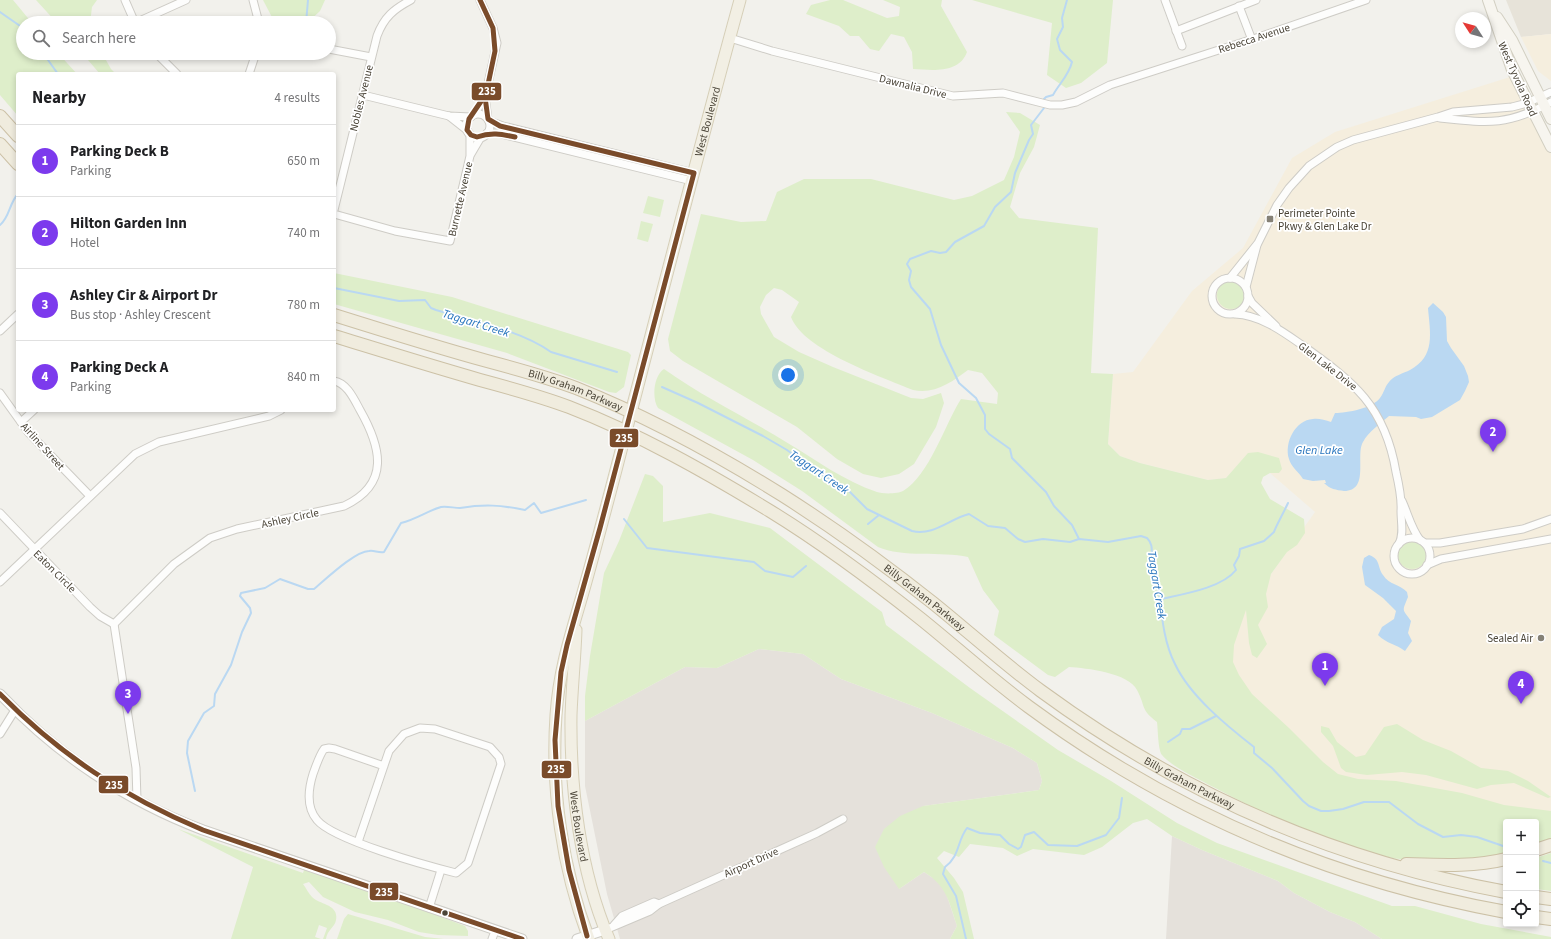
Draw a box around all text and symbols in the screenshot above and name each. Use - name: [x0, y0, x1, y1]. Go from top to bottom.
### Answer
- north arrow: [1455, 12, 1491, 48]
- search box: [16, 16, 336, 60]
- street label: Rebecca Avenue: [1216, 20, 1292, 57]
- icon: search: [30, 27, 52, 49]
- text: Search here: [62, 28, 136, 49]
- street label: West Tyvola Road: [1494, 39, 1541, 119]
- street label: Nobles Avenue: [346, 63, 377, 133]
- street label: Dawnalia Drive: [878, 71, 949, 102]
- line badge: 235: [471, 82, 502, 101]
- text: 235: [478, 84, 496, 99]
- street label: West Boulevard: [691, 85, 724, 158]
- text: Nearby: [32, 86, 86, 110]
- text: 4 results: [275, 89, 320, 107]
- text: Parking Deck B: [70, 141, 169, 162]
- text: 1: [42, 152, 48, 170]
- text: 650 m: [287, 152, 320, 170]
- street label: Burnette Avenue: [445, 160, 476, 238]
- text: Parking: [70, 162, 111, 180]
- place label: Perimeter Pointe Pkwy & Glen Lake Dr: [1278, 206, 1372, 234]
- text: Hilton Garden Inn: [70, 213, 187, 234]
- marker: Perimeter Pointe Pkwy & Glen Lake Dr: [1265, 214, 1275, 224]
- text: 2: [42, 224, 48, 242]
- text: 740 m: [287, 224, 320, 242]
- text: Hotel: [70, 234, 99, 252]
- text: Ashley Cir & Airport Dr: [70, 285, 217, 306]
- text: 3: [42, 296, 48, 314]
- text: 780 m: [287, 296, 320, 314]
- water label: Taggart Creek: [440, 305, 512, 342]
- text: Bus stop · Ashley Crescent: [70, 306, 211, 324]
- street label: Glen Lake Drive: [1295, 339, 1361, 394]
- text: Parking Deck A: [70, 357, 168, 378]
- your location: [778, 365, 798, 385]
- street label: Billy Graham Parkway: [526, 366, 625, 415]
- text: 4: [42, 368, 48, 386]
- text: 840 m: [287, 368, 320, 386]
- text: Parking: [70, 378, 111, 396]
- street label: Airline Street: [17, 419, 68, 474]
- pin: 2: [1480, 419, 1506, 452]
- line badge: 235: [609, 428, 639, 448]
- text: 235: [615, 431, 633, 446]
- water label: Glen Lake: [1295, 442, 1343, 459]
- water label: Taggart Creek: [785, 446, 852, 499]
- street label: Ashley Circle: [260, 505, 321, 532]
- street label: Eaton Circle: [30, 547, 80, 596]
- water label: Taggart Creek: [1143, 550, 1170, 621]
- street label: Billy Graham Parkway: [881, 561, 968, 635]
- place label: Sealed Air: [1487, 631, 1533, 646]
- marker: Sealed Air: [1536, 633, 1546, 643]
- pin: 1: [1312, 653, 1338, 686]
- pin: 4: [1508, 671, 1534, 704]
- pin: 3: [115, 681, 141, 714]
- street label: Billy Graham Parkway: [1141, 753, 1237, 813]
- line badge: 235: [541, 760, 572, 779]
- text: 235: [547, 762, 565, 777]
- line badge: 235: [98, 775, 129, 794]
- text: 235: [105, 778, 123, 793]
- street label: West Boulevard: [566, 790, 592, 863]
- map controls: [1503, 819, 1539, 927]
- button: +: [1503, 819, 1539, 855]
- street label: Airport Drive: [722, 844, 781, 881]
- button: −: [1503, 855, 1539, 891]
- line badge: 235: [369, 882, 399, 901]
- text: 235: [375, 885, 393, 900]
- button: locate: [1503, 891, 1539, 927]
- unlabelled marker: [440, 908, 450, 918]

